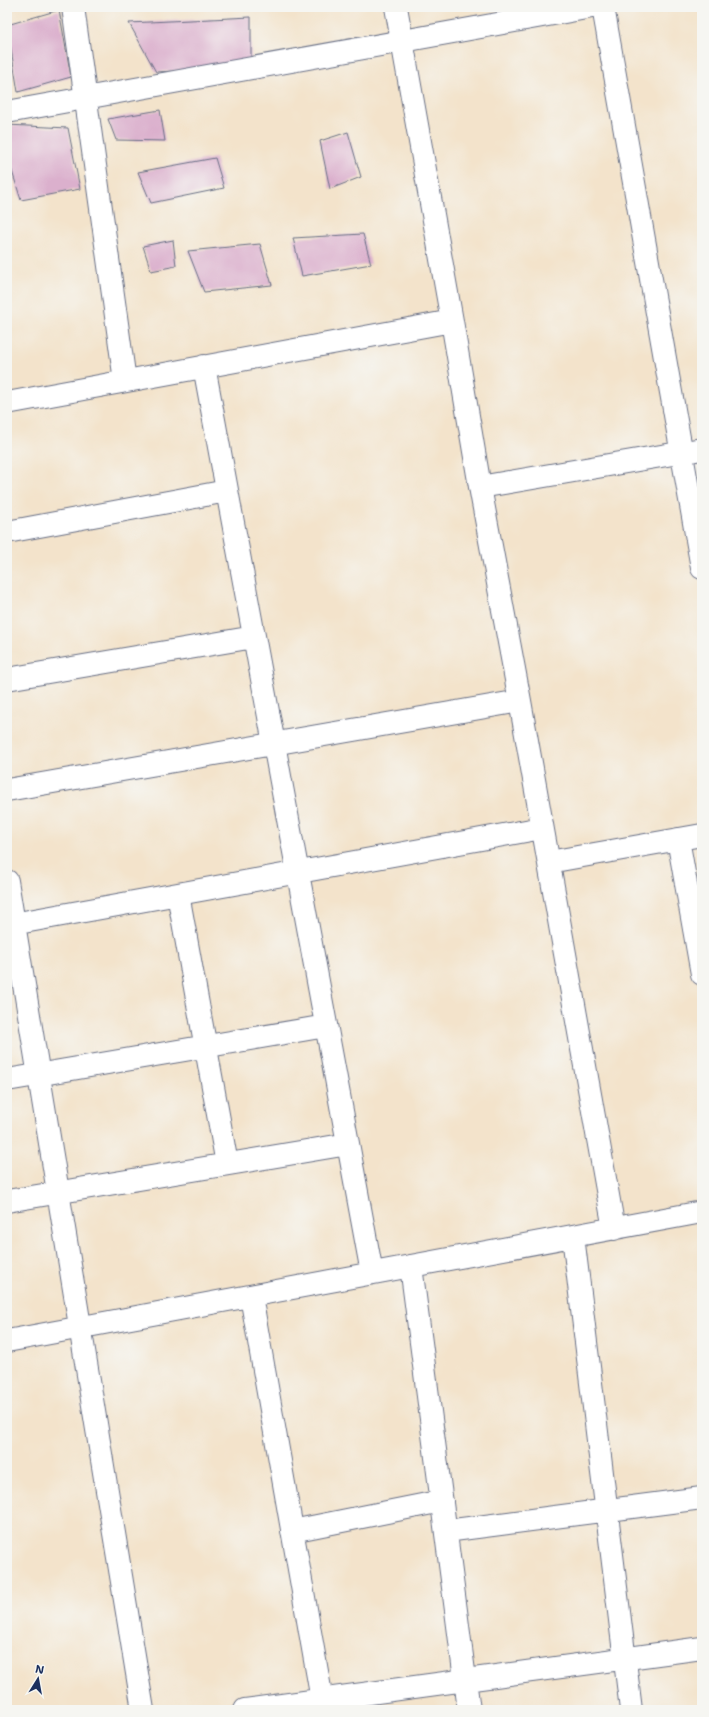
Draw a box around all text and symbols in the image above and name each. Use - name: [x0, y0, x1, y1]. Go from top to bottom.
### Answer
- north arrow: [18, 1659, 58, 1699]
- text: N: [34, 1661, 46, 1678]

